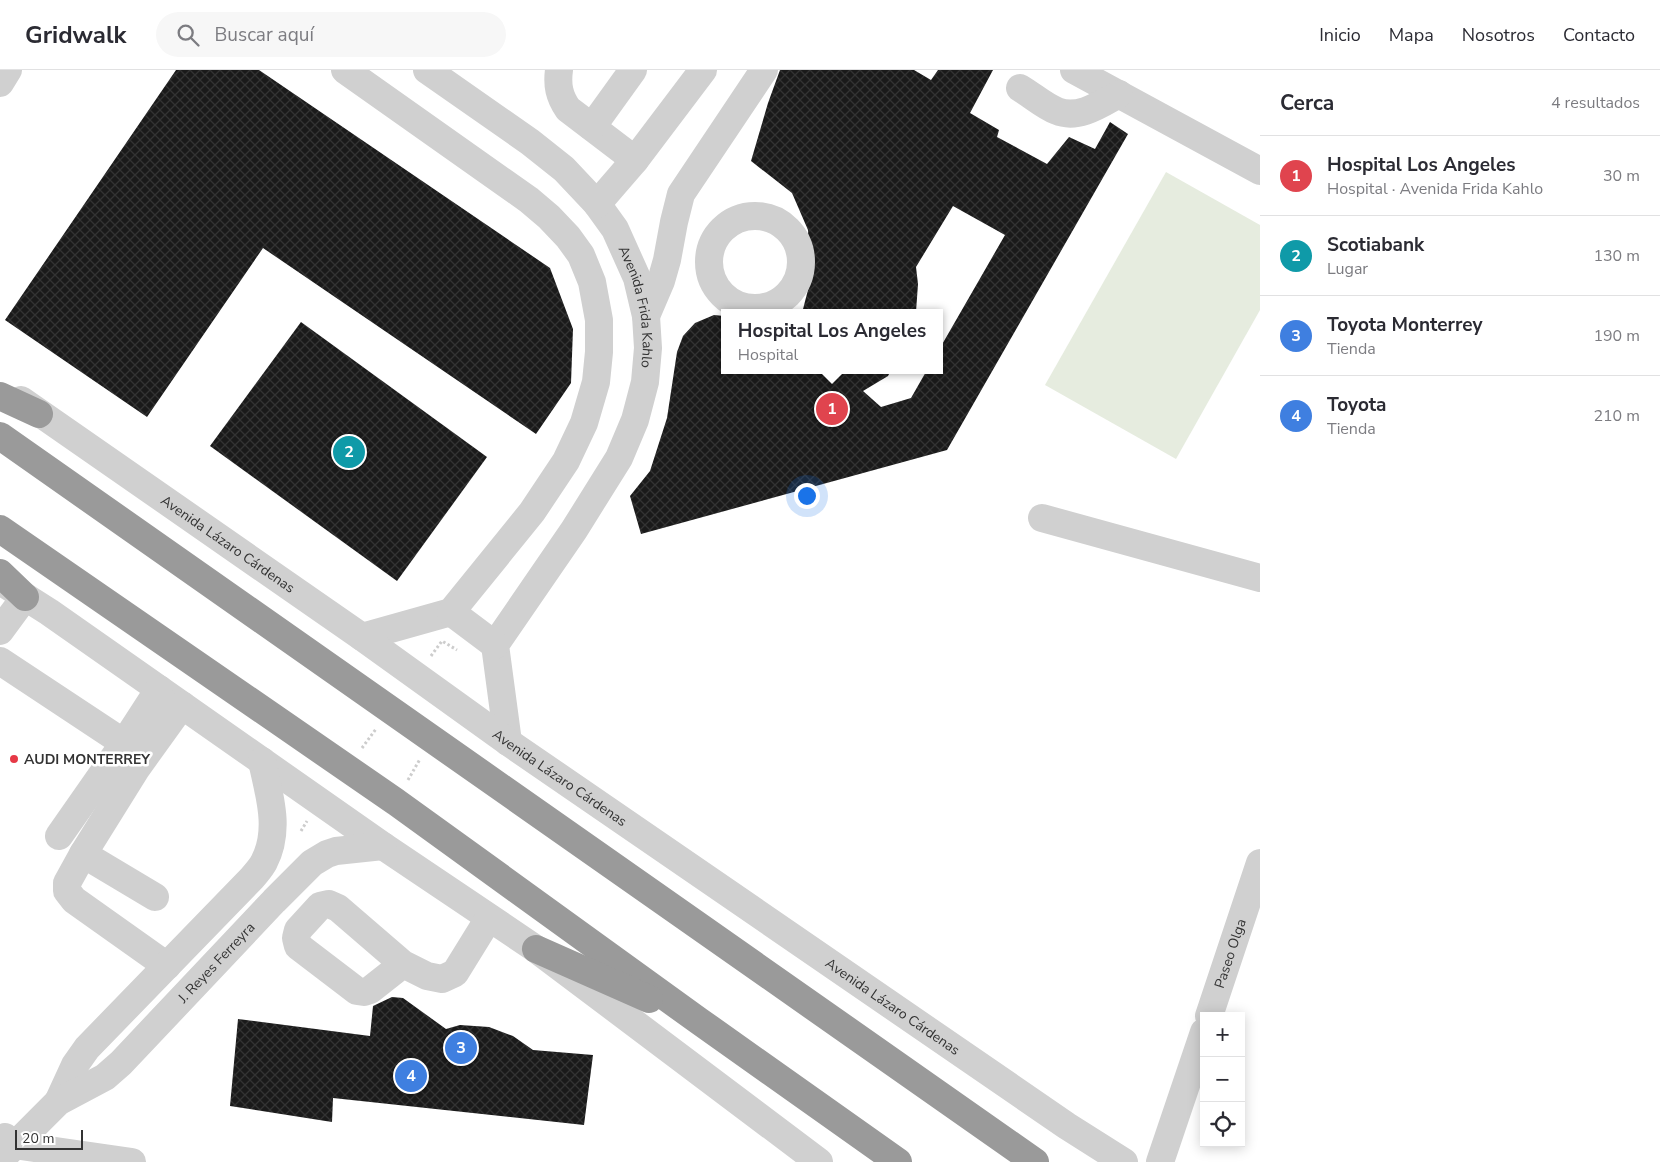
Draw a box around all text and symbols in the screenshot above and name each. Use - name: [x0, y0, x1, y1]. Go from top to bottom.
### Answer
- search box: [156, 12, 506, 57]
- text: Gridwalk: [25, 19, 126, 51]
- icon: search: [174, 21, 202, 49]
- text: Buscar aquí: [214, 22, 314, 48]
- text: Inicio: [1319, 23, 1361, 47]
- text: Mapa: [1389, 23, 1434, 47]
- text: Nosotros: [1462, 23, 1535, 47]
- text: Contacto: [1563, 23, 1635, 47]
- text: Cerca: [1280, 89, 1334, 117]
- text: 4 resultados: [1551, 92, 1640, 114]
- text: Hospital Los Angeles: [1327, 152, 1516, 178]
- text: 1: [1291, 165, 1301, 187]
- text: 30 m: [1603, 165, 1640, 187]
- text: Hospital · Avenida Frida Kahlo: [1327, 178, 1543, 200]
- text: Scotiabank: [1327, 232, 1424, 258]
- street label: Avenida Frida Kahlo: [614, 243, 657, 369]
- text: 2: [1291, 245, 1301, 267]
- text: 130 m: [1593, 245, 1640, 267]
- text: Lugar: [1327, 258, 1368, 280]
- popup: [721, 309, 943, 374]
- text: Toyota Monterrey: [1327, 312, 1482, 338]
- text: Hospital Los Angeles: [738, 318, 926, 344]
- text: 3: [1291, 325, 1301, 347]
- text: 190 m: [1593, 325, 1640, 347]
- text: Tienda: [1327, 338, 1376, 360]
- text: Hospital: [738, 344, 798, 366]
- pin: 1: [816, 390, 848, 428]
- text: Toyota: [1327, 392, 1386, 418]
- text: 4: [1291, 405, 1301, 427]
- text: 210 m: [1593, 405, 1640, 427]
- text: Tienda: [1327, 418, 1376, 440]
- pin: 2: [333, 433, 365, 471]
- your location: [794, 483, 820, 509]
- street label: Avenida Lázaro Cárdenas: [157, 491, 299, 597]
- street label: Avenida Lázaro Cárdenas: [489, 724, 631, 831]
- place label: AUDI MONTERREY: [24, 750, 150, 769]
- marker: AUDI MONTERREY: [8, 753, 20, 765]
- street label: Paseo Olga: [1209, 916, 1250, 991]
- street label: J. Reyes Ferreyra: [173, 918, 259, 1008]
- street label: Avenida Lázaro Cárdenas: [822, 953, 964, 1059]
- map controls: [1200, 1012, 1245, 1147]
- button: +: [1200, 1012, 1245, 1057]
- pin: 3: [445, 1029, 477, 1067]
- pin: 4: [395, 1057, 427, 1095]
- button: −: [1200, 1057, 1245, 1102]
- button: locate: [1200, 1102, 1245, 1147]
- scale bar: [15, 1127, 82, 1150]
- text: 20 m: [22, 1129, 54, 1148]

